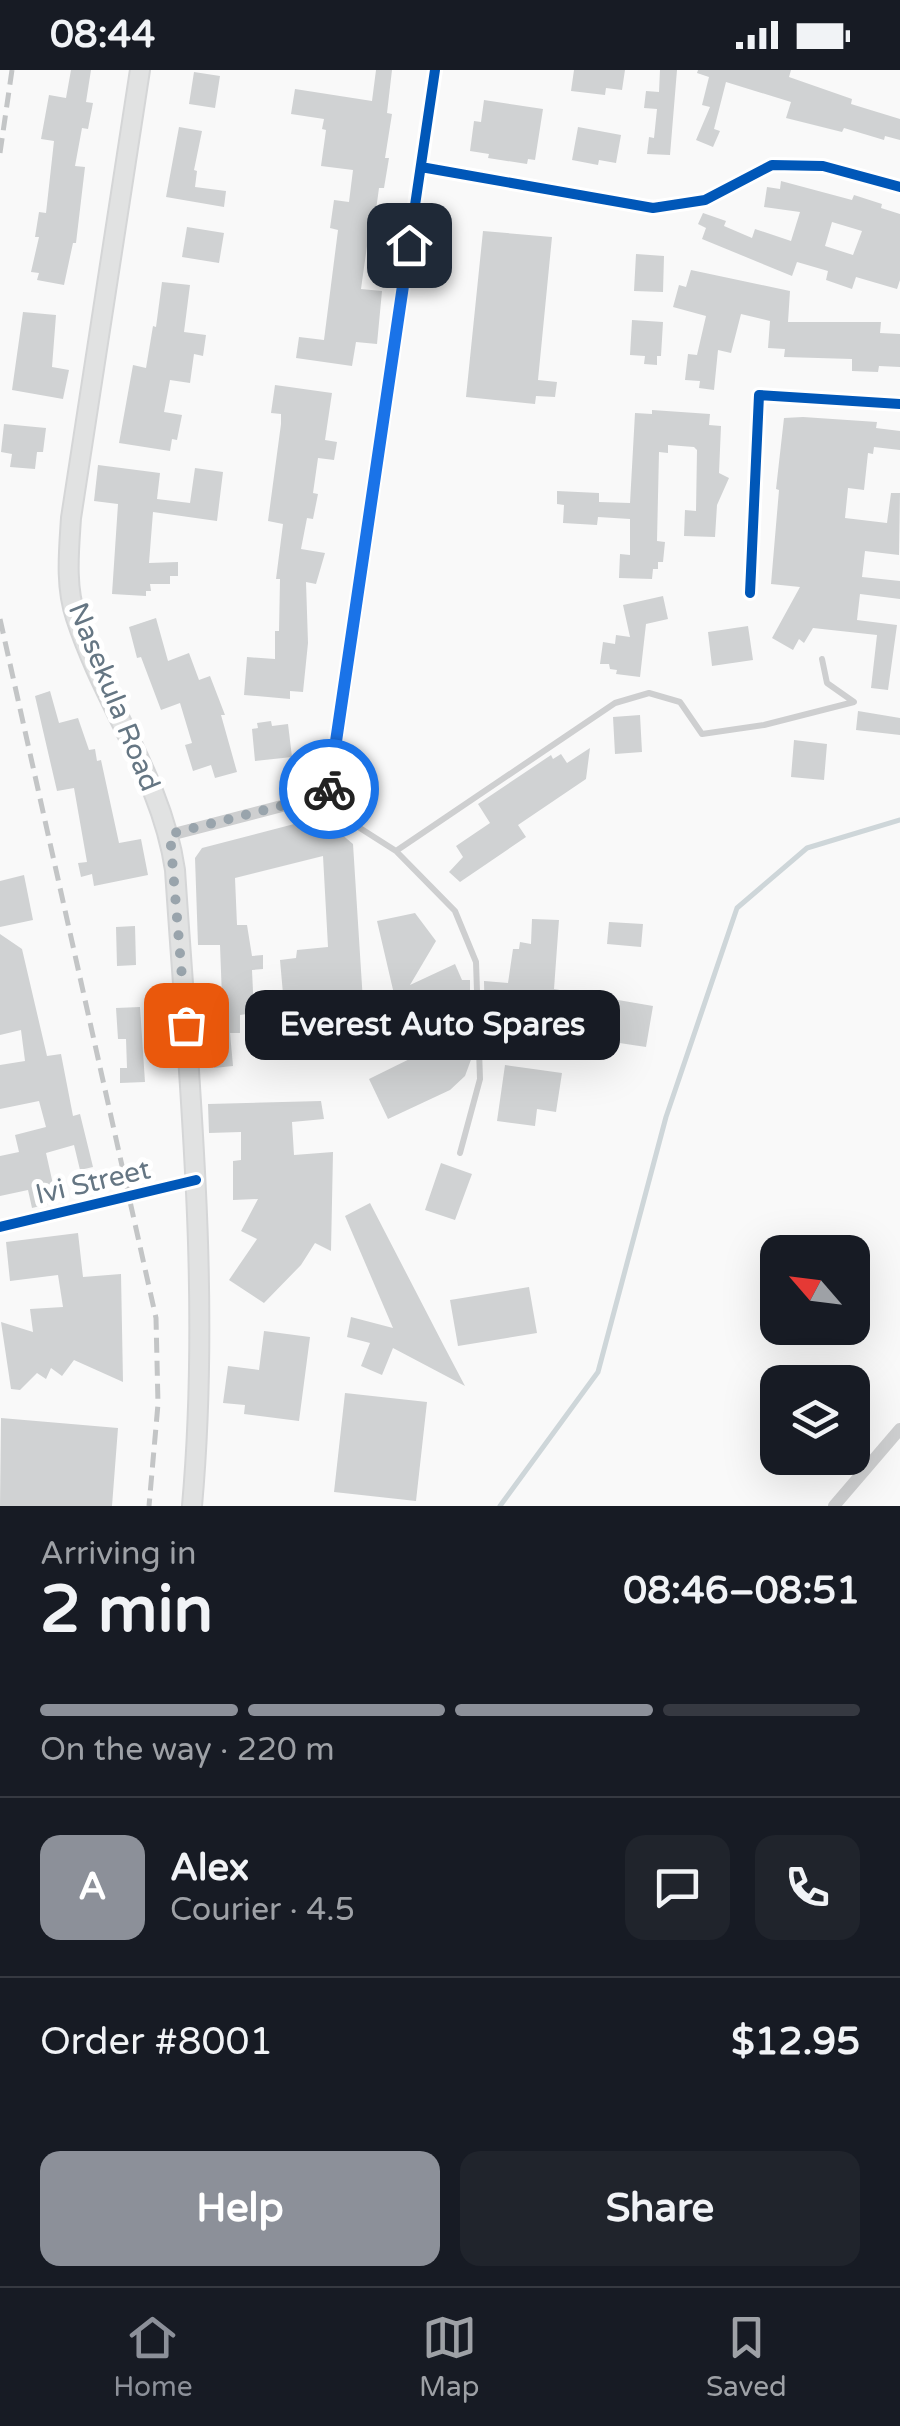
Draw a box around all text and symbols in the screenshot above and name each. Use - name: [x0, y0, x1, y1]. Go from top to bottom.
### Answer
- text: 08:44: [50, 12, 155, 58]
- pin: [367, 203, 452, 288]
- icon: home: [382, 218, 437, 273]
- street label: Nasekula Road: [61, 598, 167, 796]
- courier: [279, 739, 379, 839]
- icon: bike: [302, 762, 357, 817]
- pin: [144, 983, 229, 1068]
- callout: Everest Auto Spares: [246, 990, 621, 1060]
- icon: bag: [159, 998, 214, 1053]
- text: Everest Auto Spares: [280, 1006, 586, 1044]
- street label: Ivi Street: [32, 1152, 154, 1212]
- north arrow: [760, 1235, 870, 1345]
- map controls: [760, 1235, 870, 1475]
- button: layers: [760, 1365, 870, 1475]
- text: Arriving in: [40, 1535, 197, 1573]
- text: 08:46–08:51: [623, 1568, 860, 1614]
- text: 2 min: [40, 1571, 213, 1650]
- text: On the way · 220 m: [40, 1731, 335, 1769]
- button: chat: [625, 1835, 730, 1940]
- button: phone: [755, 1835, 860, 1940]
- text: Alex: [170, 1845, 249, 1891]
- text: A: [78, 1864, 107, 1910]
- text: Courier · 4.5: [170, 1891, 355, 1929]
- text: Order #8001: [40, 2019, 273, 2065]
- text: $12.95: [731, 2019, 860, 2065]
- button: Help: [40, 2151, 440, 2266]
- button: Share: [460, 2151, 860, 2266]
- tab: Home: [113, 2310, 193, 2404]
- tab: Map: [419, 2310, 479, 2404]
- tab: Saved: [706, 2310, 787, 2404]

